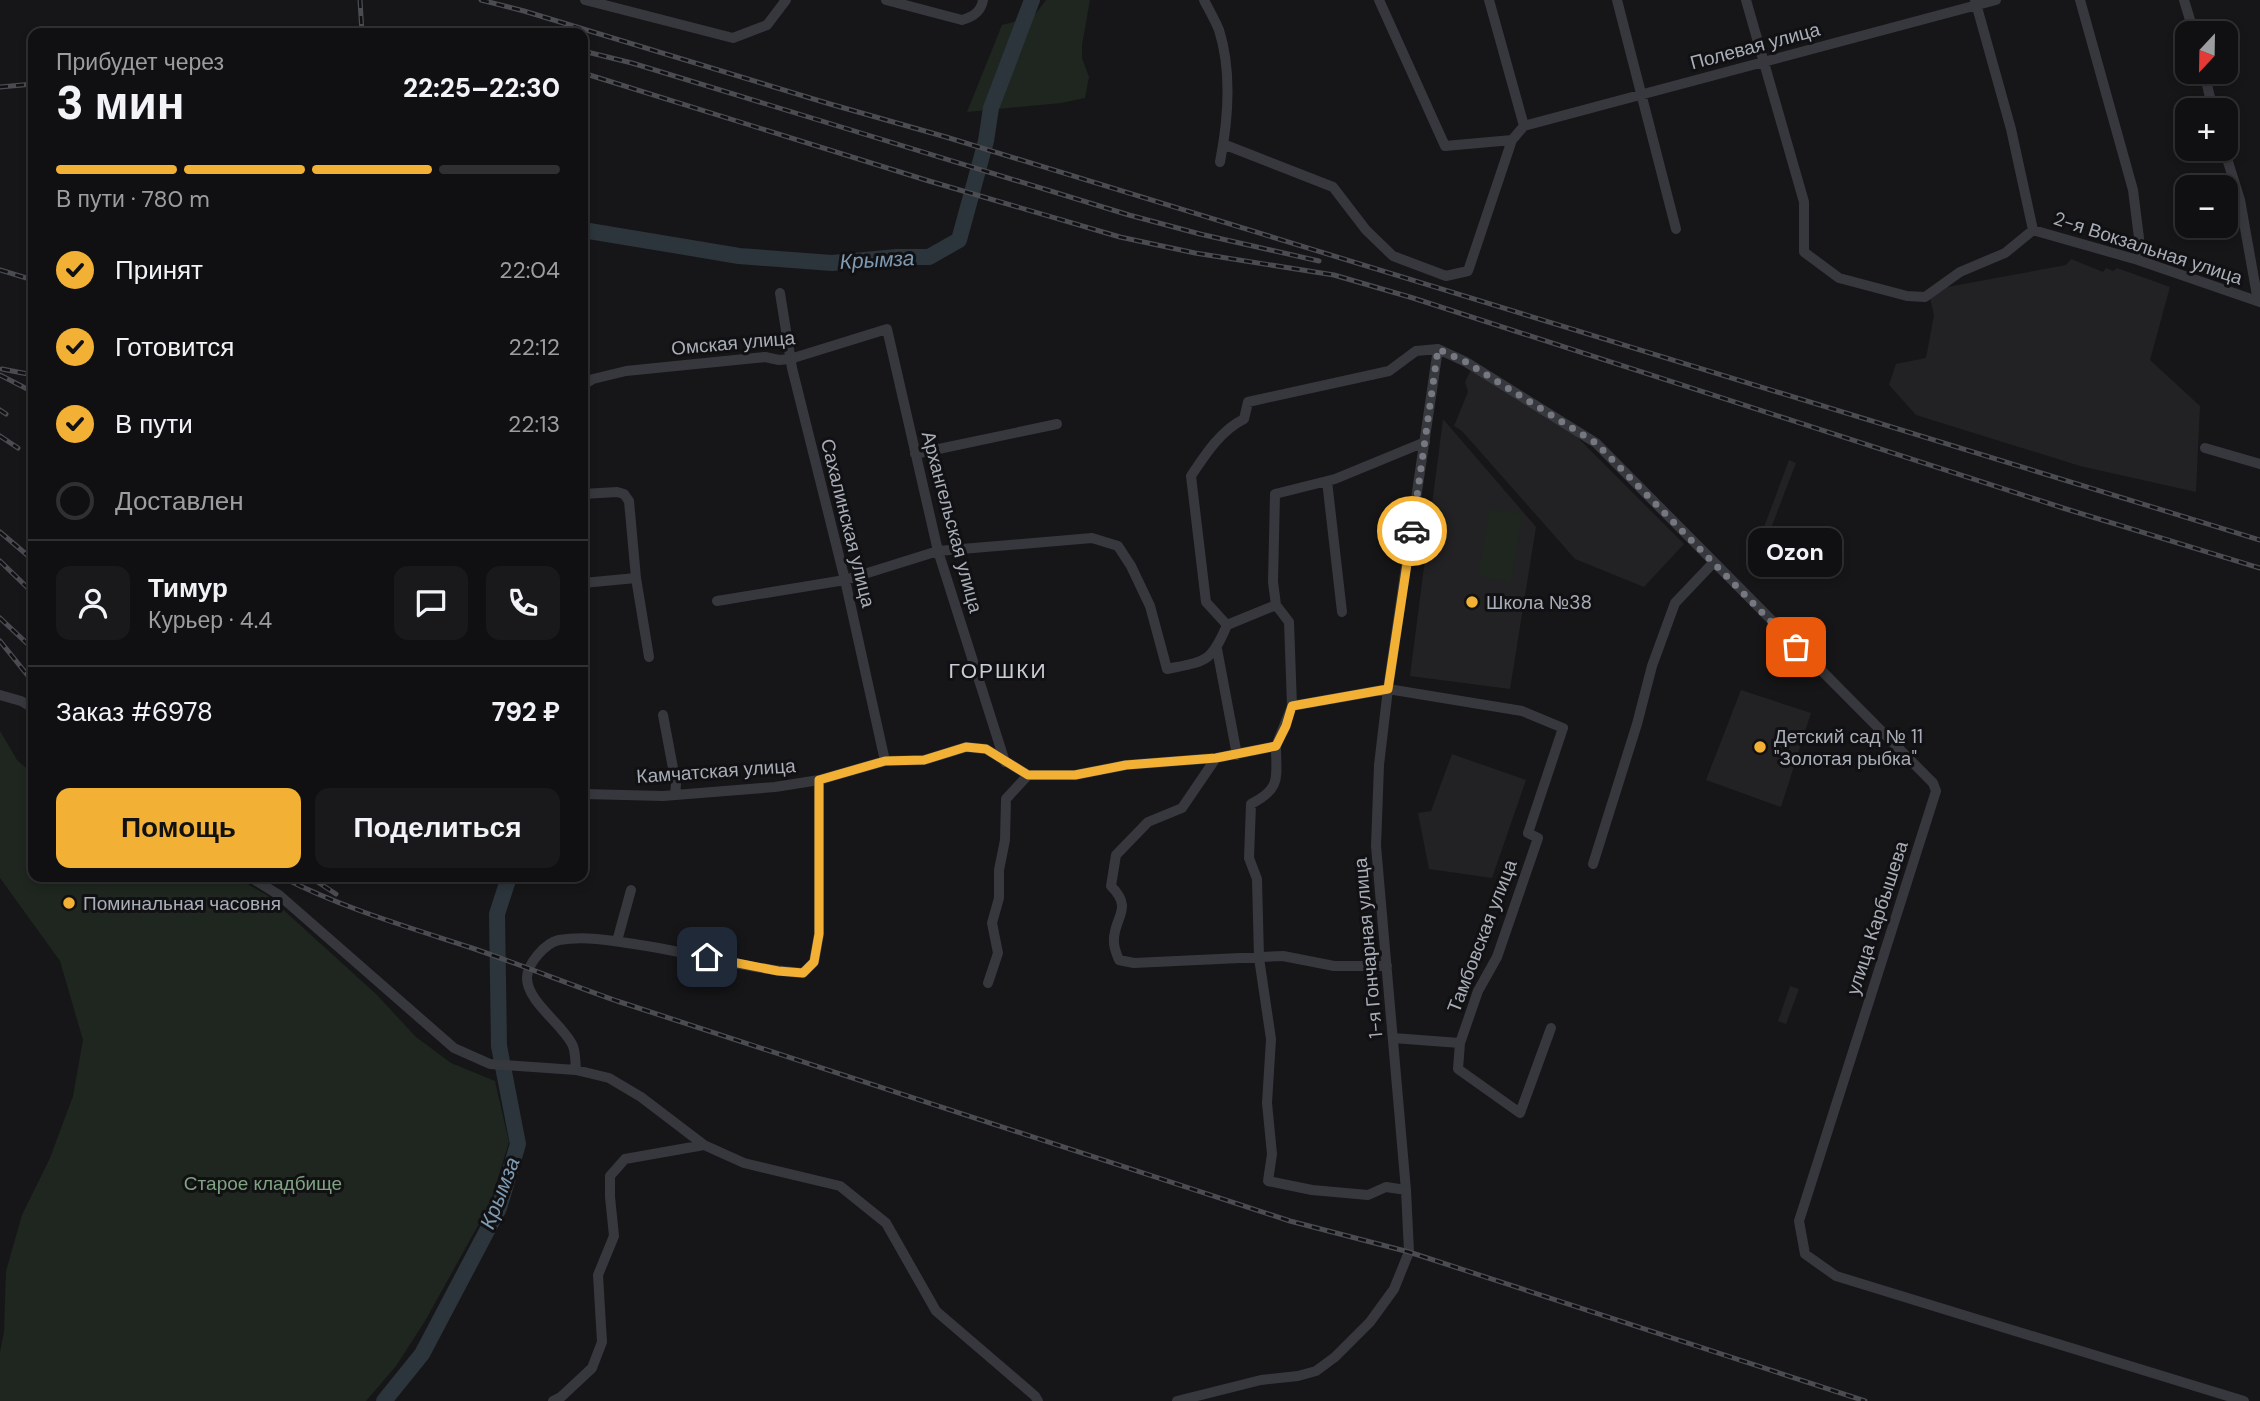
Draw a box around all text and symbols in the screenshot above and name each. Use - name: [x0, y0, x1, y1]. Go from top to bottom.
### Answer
- street label: Полевая улица: [1687, 17, 1823, 75]
- north arrow: [2175, 21, 2238, 84]
- map controls: [2175, 21, 2238, 238]
- text: Прибудет через: [56, 47, 224, 77]
- text: 22:25–22:30: [403, 71, 560, 105]
- text: 3 мин: [56, 73, 185, 133]
- button: +: [2175, 98, 2238, 161]
- button: −: [2175, 175, 2238, 238]
- text: В пути · 780 m: [56, 184, 210, 214]
- street label: 2-я Вокзальная улица: [2050, 206, 2246, 290]
- water label: Крымза: [839, 244, 915, 276]
- icon: check: [56, 251, 94, 289]
- text: Принят: [115, 253, 203, 287]
- text: 22:04: [499, 255, 560, 285]
- street label: Омская улица: [670, 325, 796, 361]
- icon: check: [56, 328, 94, 366]
- text: Готовится: [115, 330, 234, 364]
- text: 22:12: [508, 332, 560, 362]
- icon: check: [56, 405, 94, 443]
- text: В пути: [115, 407, 193, 441]
- text: 22:13: [508, 409, 560, 439]
- street label: Архангельская улица: [916, 428, 988, 616]
- street label: Сахалинская улица: [815, 436, 881, 610]
- text: Доставлен: [115, 484, 244, 518]
- courier: [1377, 496, 1447, 566]
- icon: car: [1393, 512, 1431, 550]
- callout: Ozon: [1749, 528, 1843, 577]
- text: Ozon: [1766, 537, 1824, 567]
- button: person: [56, 566, 130, 640]
- button: chat: [394, 566, 468, 640]
- button: phone: [486, 566, 560, 640]
- text: Тимур: [148, 571, 228, 605]
- place label: Школа №38: [1486, 590, 1592, 615]
- marker: Школа №38: [1464, 594, 1480, 610]
- text: Курьер · 4.4: [148, 605, 272, 635]
- pin: [1766, 617, 1826, 677]
- icon: bag: [1777, 628, 1815, 666]
- district label: ГОРШКИ: [948, 657, 1048, 685]
- text: Заказ #6978: [56, 695, 213, 729]
- text: 792 ₽: [492, 695, 560, 729]
- place label: Детский сад № 11 "Золотая рыбка": [1774, 724, 1923, 771]
- marker: Детский сад № 11 "Золотая рыбка": [1752, 739, 1768, 755]
- street label: Камчатская улица: [636, 753, 797, 789]
- button: Помощь: [56, 788, 301, 868]
- button: Поделиться: [315, 788, 560, 868]
- street label: улица Карбышева: [1840, 838, 1914, 998]
- street label: 1-я Гончарная улица: [1348, 856, 1388, 1039]
- street label: Тамбовская улица: [1441, 856, 1523, 1016]
- place label: Поминальная часовня: [83, 891, 281, 916]
- marker: Поминальная часовня: [61, 895, 77, 911]
- pin: [677, 927, 737, 987]
- icon: home: [688, 938, 726, 976]
- water label: Крымза: [474, 1153, 526, 1233]
- park label: Старое кладбище: [184, 1171, 342, 1196]

